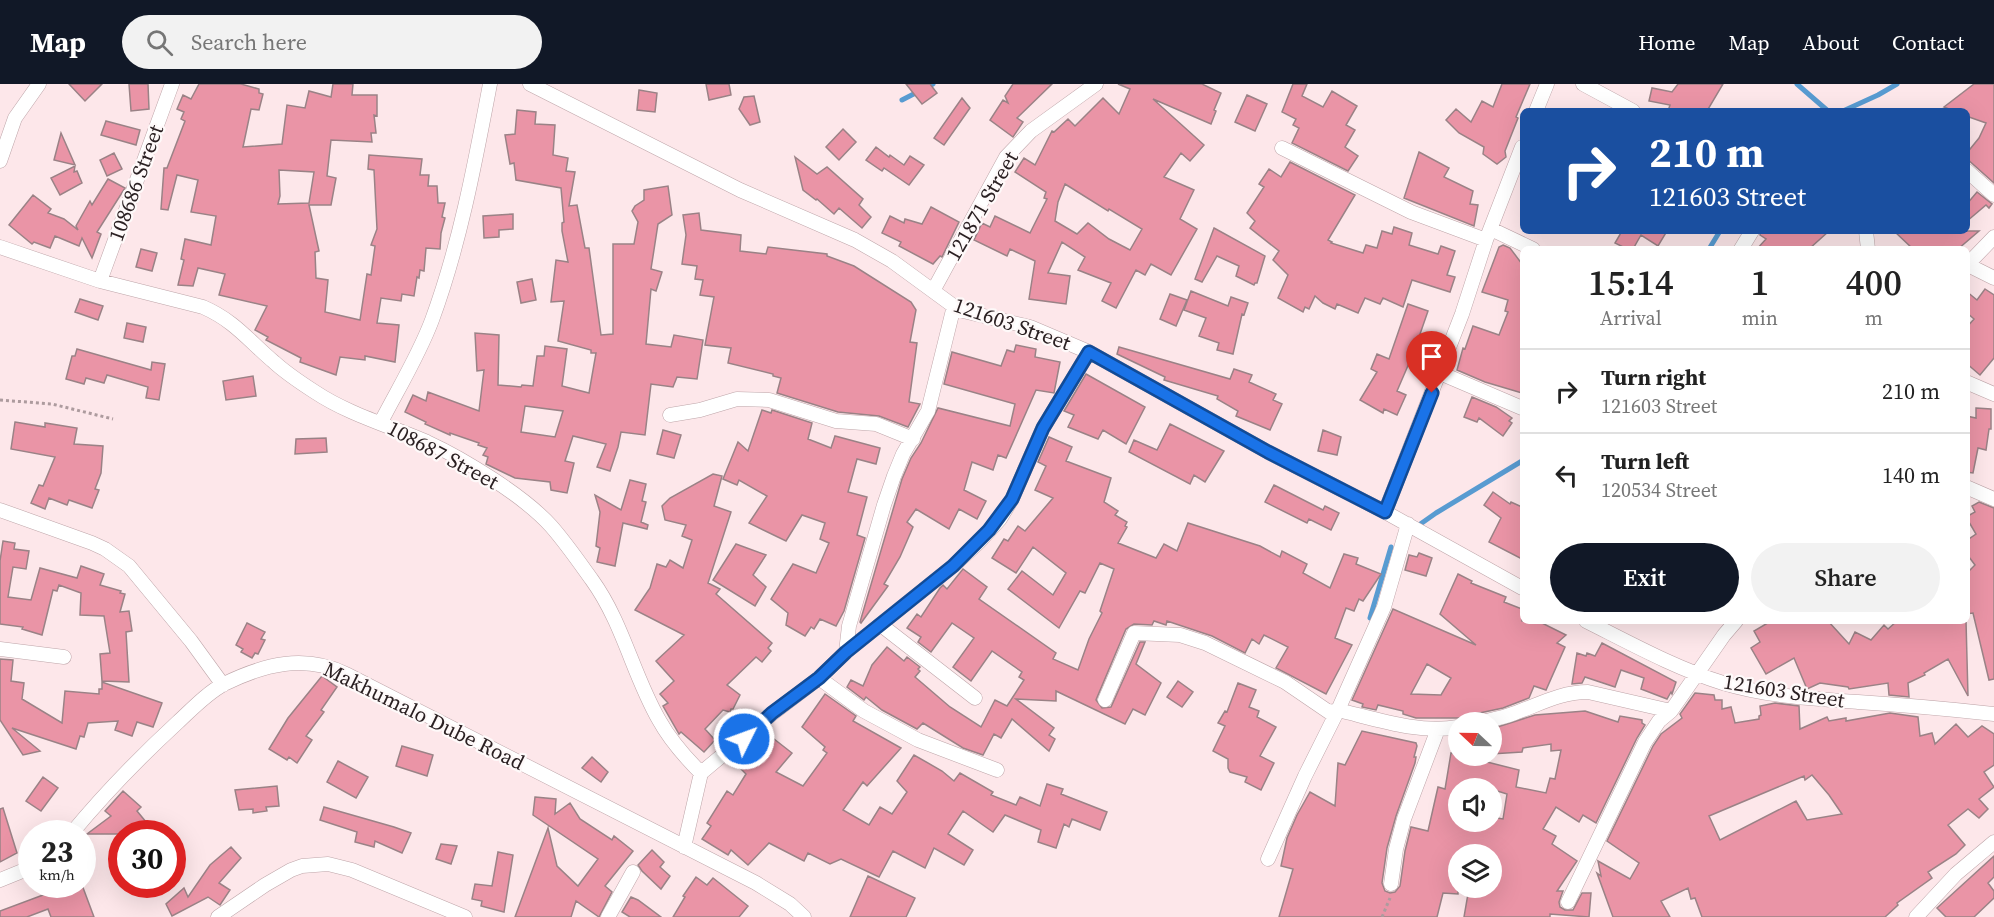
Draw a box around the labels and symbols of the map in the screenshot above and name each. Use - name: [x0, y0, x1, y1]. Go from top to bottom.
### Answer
- street label: 108686 Street: [101, 120, 170, 245]
- street label: 121871 Street: [938, 145, 1025, 266]
- street label: 121603 Street: [950, 290, 1075, 357]
- pin: [1406, 331, 1457, 393]
- street label: 108687 Street: [382, 413, 504, 496]
- street label: Makhumalo Dube Road: [319, 654, 530, 777]
- street label: 121603 Street: [1721, 667, 1847, 714]
- position arrow: [712, 707, 776, 771]
- north arrow: [1448, 712, 1502, 766]
- speed limit sign: 30: [108, 820, 186, 898]

